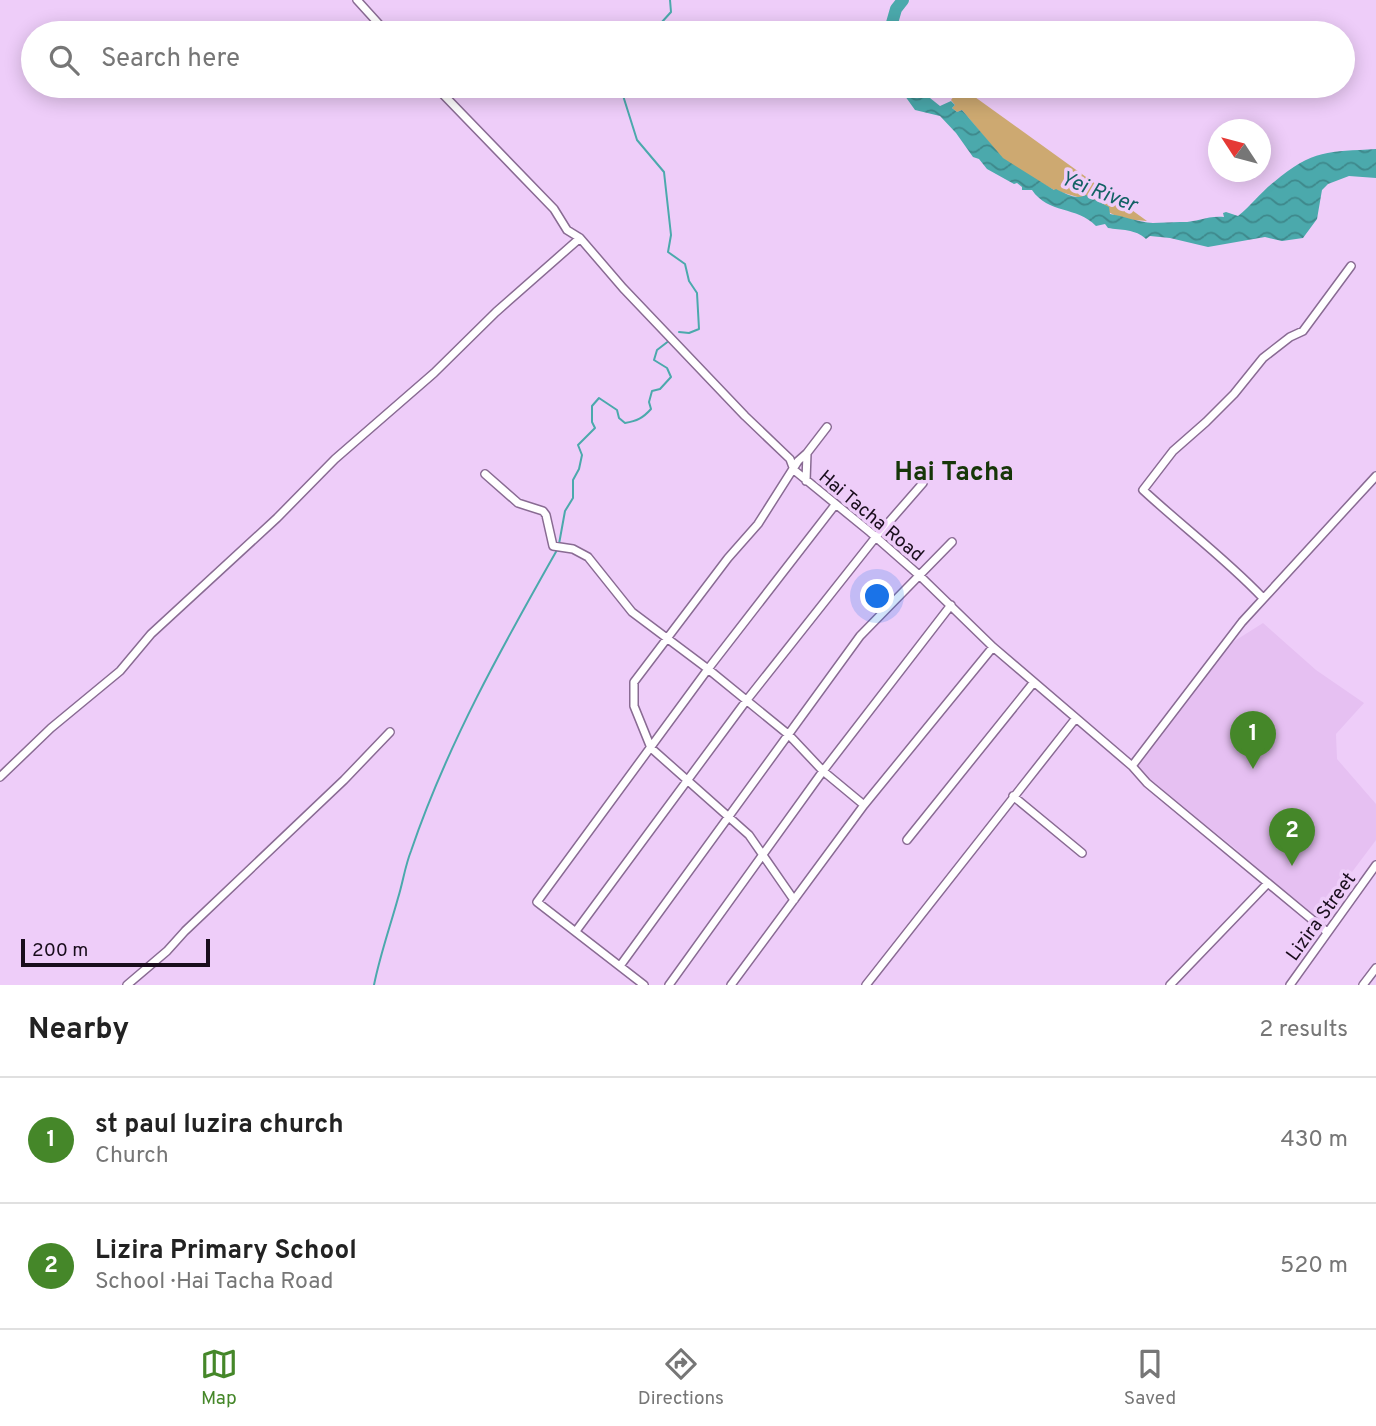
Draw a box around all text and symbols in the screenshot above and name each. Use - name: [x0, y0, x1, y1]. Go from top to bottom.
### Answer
- search box: [21, 21, 1355, 98]
- icon: search: [45, 41, 83, 79]
- text: Search here: [101, 43, 240, 76]
- north arrow: [1208, 119, 1271, 182]
- water label: Yei River: [1056, 166, 1142, 220]
- district label: Hai Tacha: [894, 457, 1014, 490]
- street label: Hai Tacha Road: [813, 466, 928, 568]
- your location: [860, 579, 894, 613]
- pin: 1: [1230, 711, 1276, 769]
- pin: 2: [1269, 808, 1315, 866]
- street label: Lizira Street: [1281, 868, 1362, 966]
- scale bar: [21, 936, 210, 968]
- text: 200 m: [32, 939, 88, 963]
- text: Nearby: [28, 1012, 129, 1049]
- text: 2 results: [1259, 1016, 1348, 1045]
- text: st paul luzira church: [95, 1109, 344, 1142]
- text: 1: [46, 1126, 56, 1155]
- text: 430 m: [1280, 1126, 1348, 1155]
- text: Church: [95, 1142, 169, 1171]
- text: Lizira Primary School: [95, 1235, 357, 1268]
- text: 2: [44, 1252, 58, 1281]
- text: 520 m: [1280, 1252, 1348, 1281]
- text: School · Hai Tacha Road: [95, 1268, 334, 1297]
- tab: Map: [200, 1345, 238, 1411]
- tab: Directions: [638, 1345, 724, 1411]
- tab: Saved: [1124, 1345, 1176, 1411]

